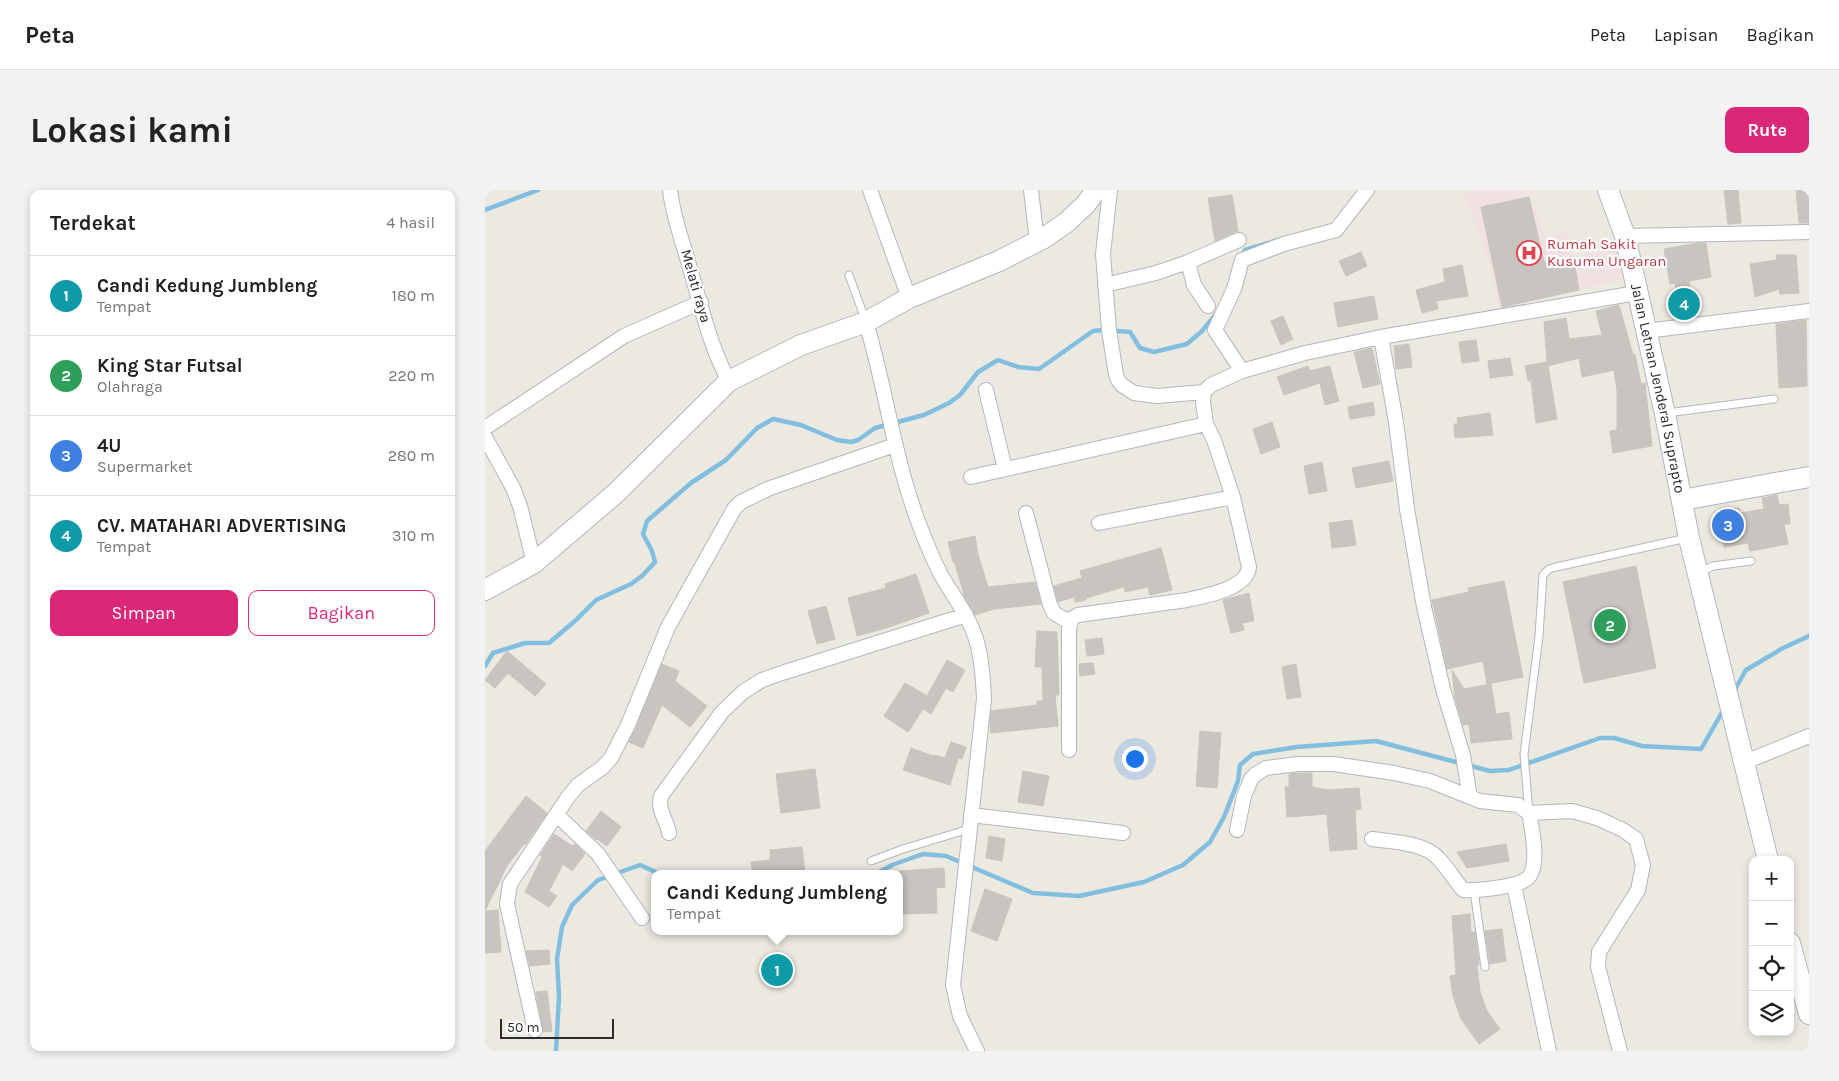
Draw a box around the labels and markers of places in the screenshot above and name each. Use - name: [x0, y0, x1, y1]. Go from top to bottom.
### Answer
- place label: Rumah Sakit Kusuma Ungaran: [1547, 235, 1666, 270]
- hospital icon: Rumah Sakit Kusuma Ungaran: [1516, 240, 1542, 266]
- pin: 4: [1668, 285, 1700, 323]
- pin: 3: [1712, 506, 1744, 544]
- pin: 2: [1594, 606, 1626, 644]
- pin: 1: [761, 951, 793, 989]

